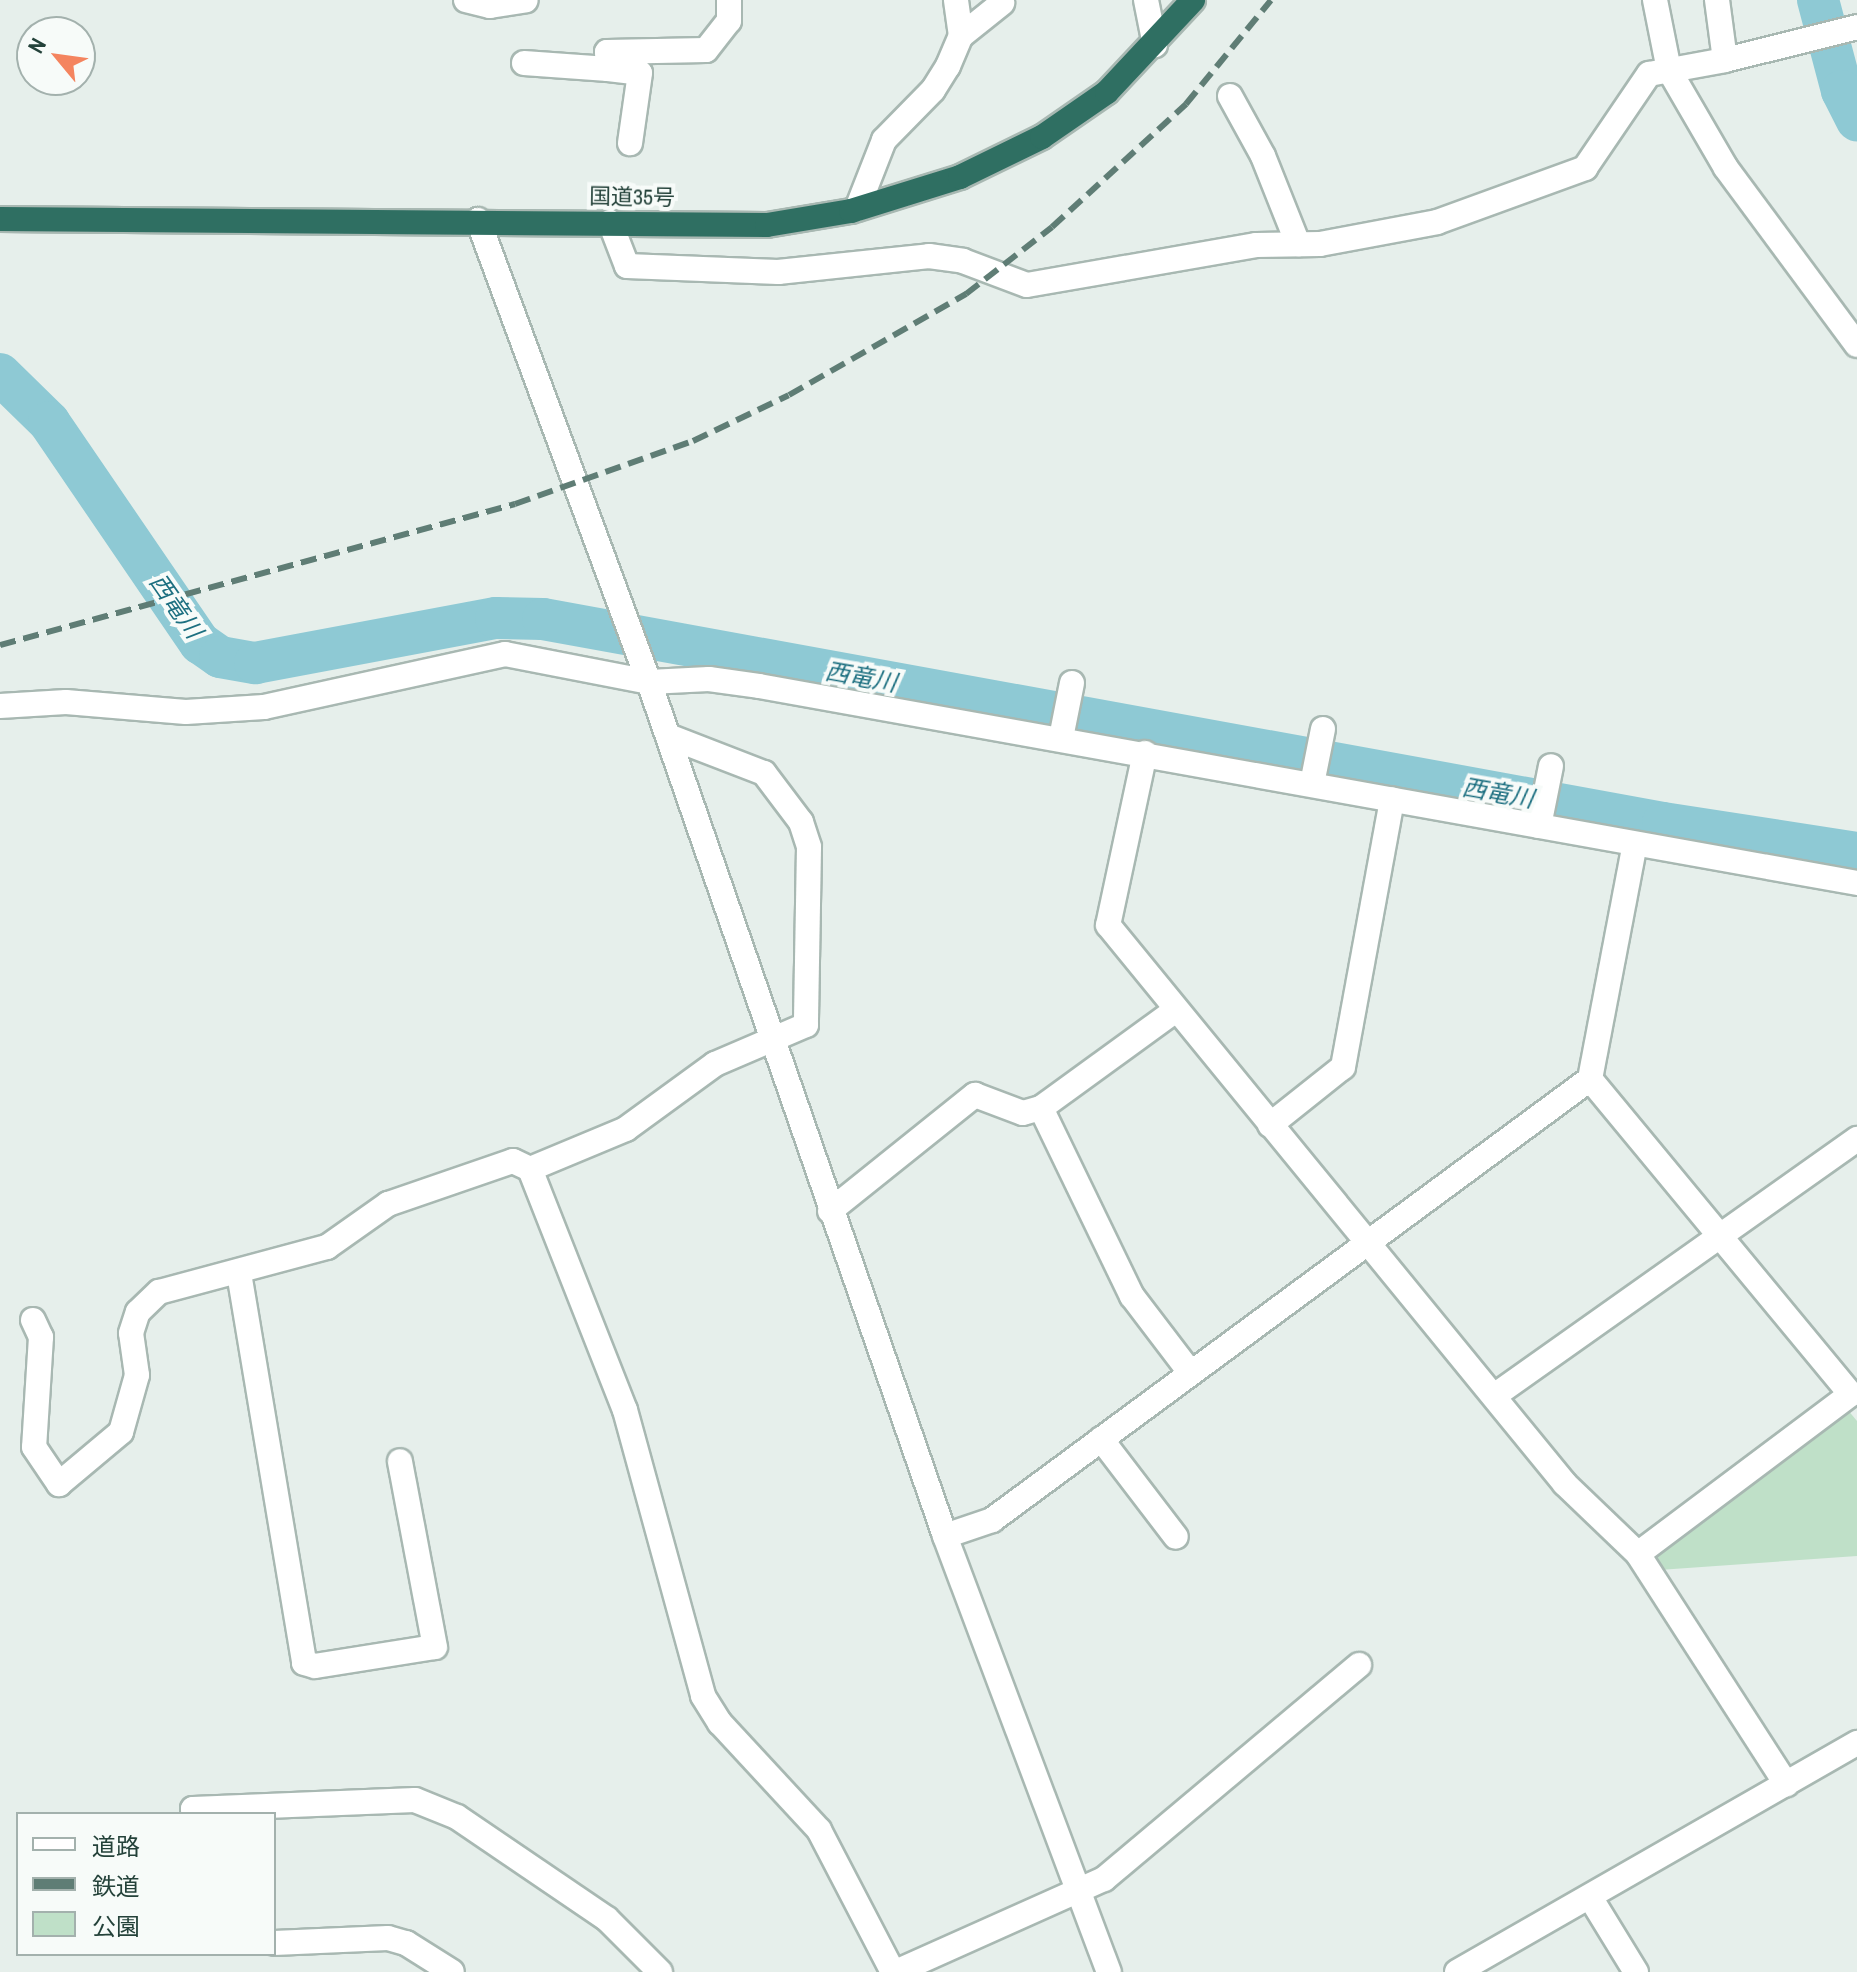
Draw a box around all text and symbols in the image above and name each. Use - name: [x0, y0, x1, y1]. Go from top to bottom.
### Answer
- north arrow: [16, 16, 96, 96]
- text: N: [20, 32, 53, 58]
- street label: 国道35号: [589, 183, 675, 211]
- water label: 西竜川: [144, 568, 208, 644]
- water label: 西竜川: [823, 657, 899, 697]
- water label: 西竜川: [1460, 773, 1536, 813]
- legend: [16, 1812, 276, 1956]
- text: 道路: [92, 1830, 140, 1862]
- text: 鉄道: [92, 1870, 140, 1902]
- text: 公園: [92, 1910, 140, 1942]

